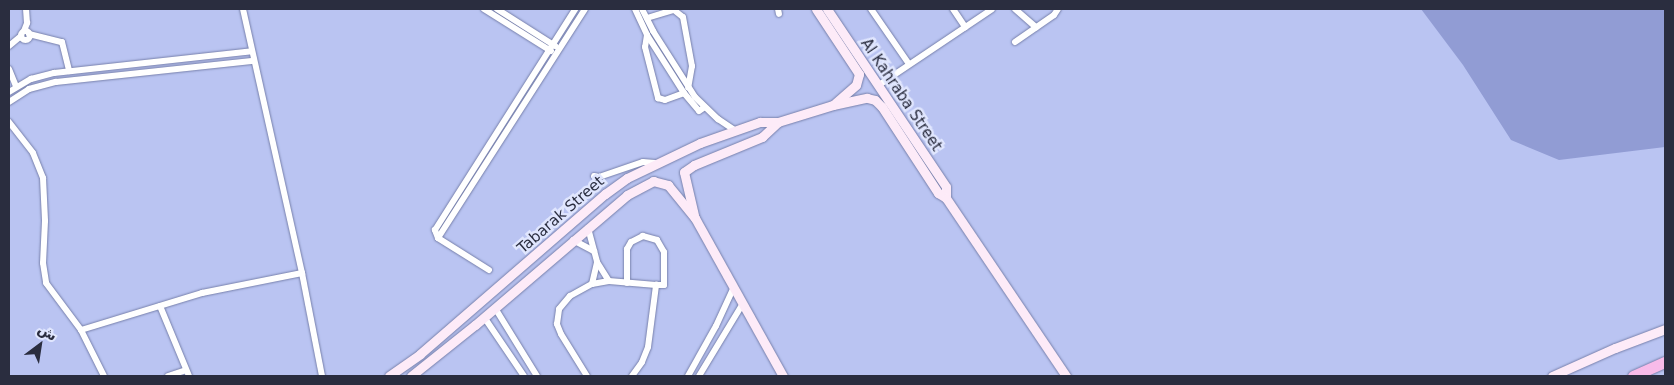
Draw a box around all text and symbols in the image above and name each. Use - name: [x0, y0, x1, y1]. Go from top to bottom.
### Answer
- street label: Al Kahraba Street: [857, 35, 945, 155]
- street label: Tabarak Street: [514, 172, 608, 258]
- north arrow: [15, 320, 65, 370]
- text: ش: [35, 320, 60, 344]

